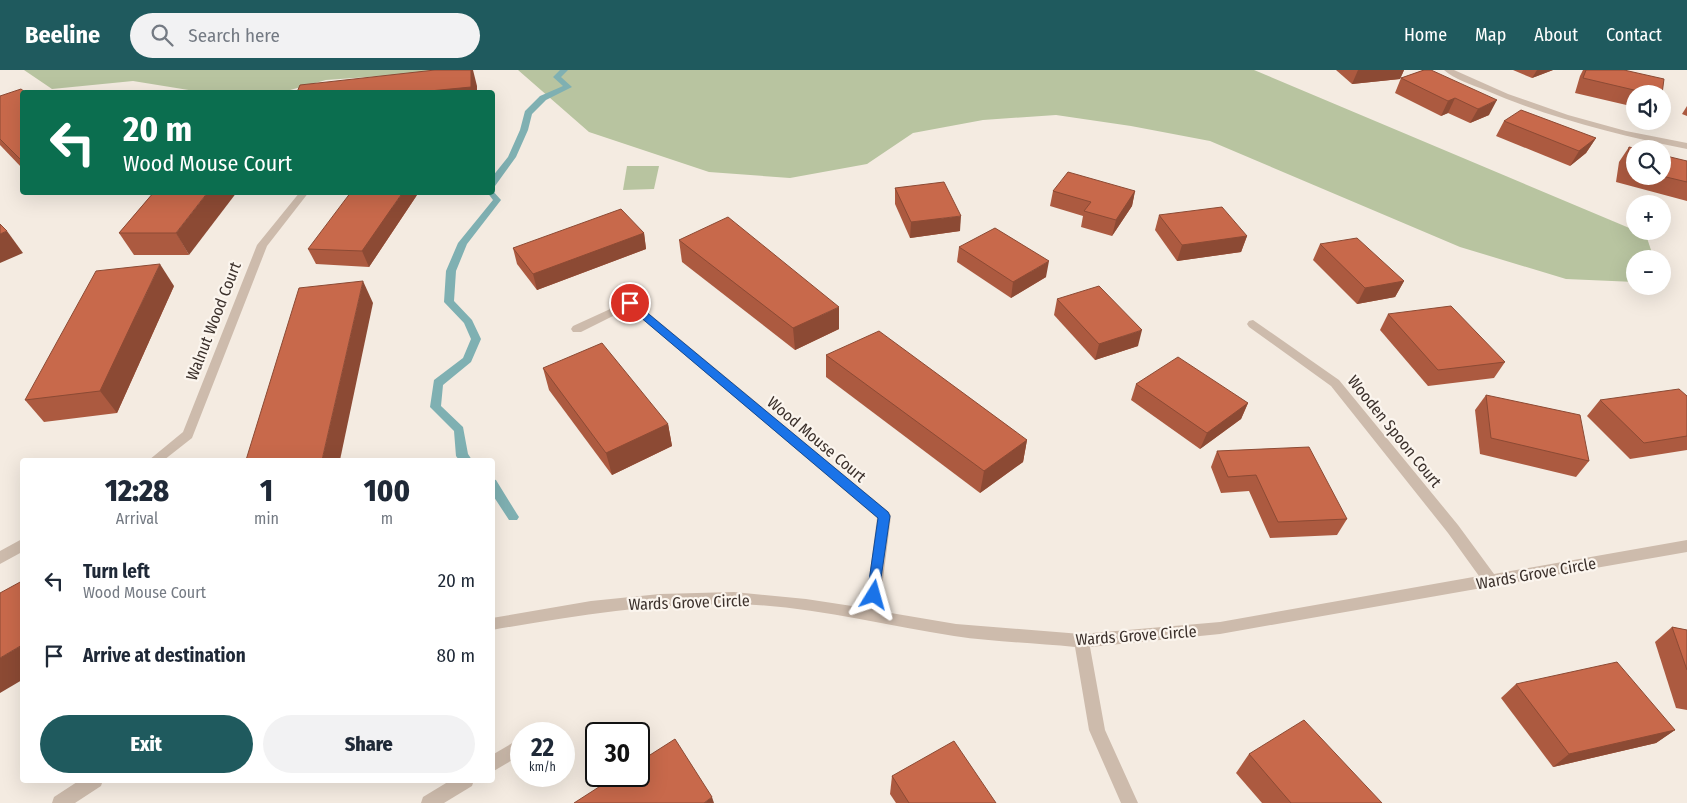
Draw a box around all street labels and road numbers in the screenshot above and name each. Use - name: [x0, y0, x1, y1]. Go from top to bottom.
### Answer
- street label: Walnut Wood Court: [182, 258, 245, 383]
- street label: Wooden Spoon Court: [1344, 372, 1446, 492]
- street label: Wood Mouse Court: [763, 393, 871, 487]
- street label: Wards Grove Circle: [1475, 554, 1598, 593]
- street label: Wards Grove Circle: [628, 591, 750, 614]
- street label: Wards Grove Circle: [1075, 622, 1197, 649]

